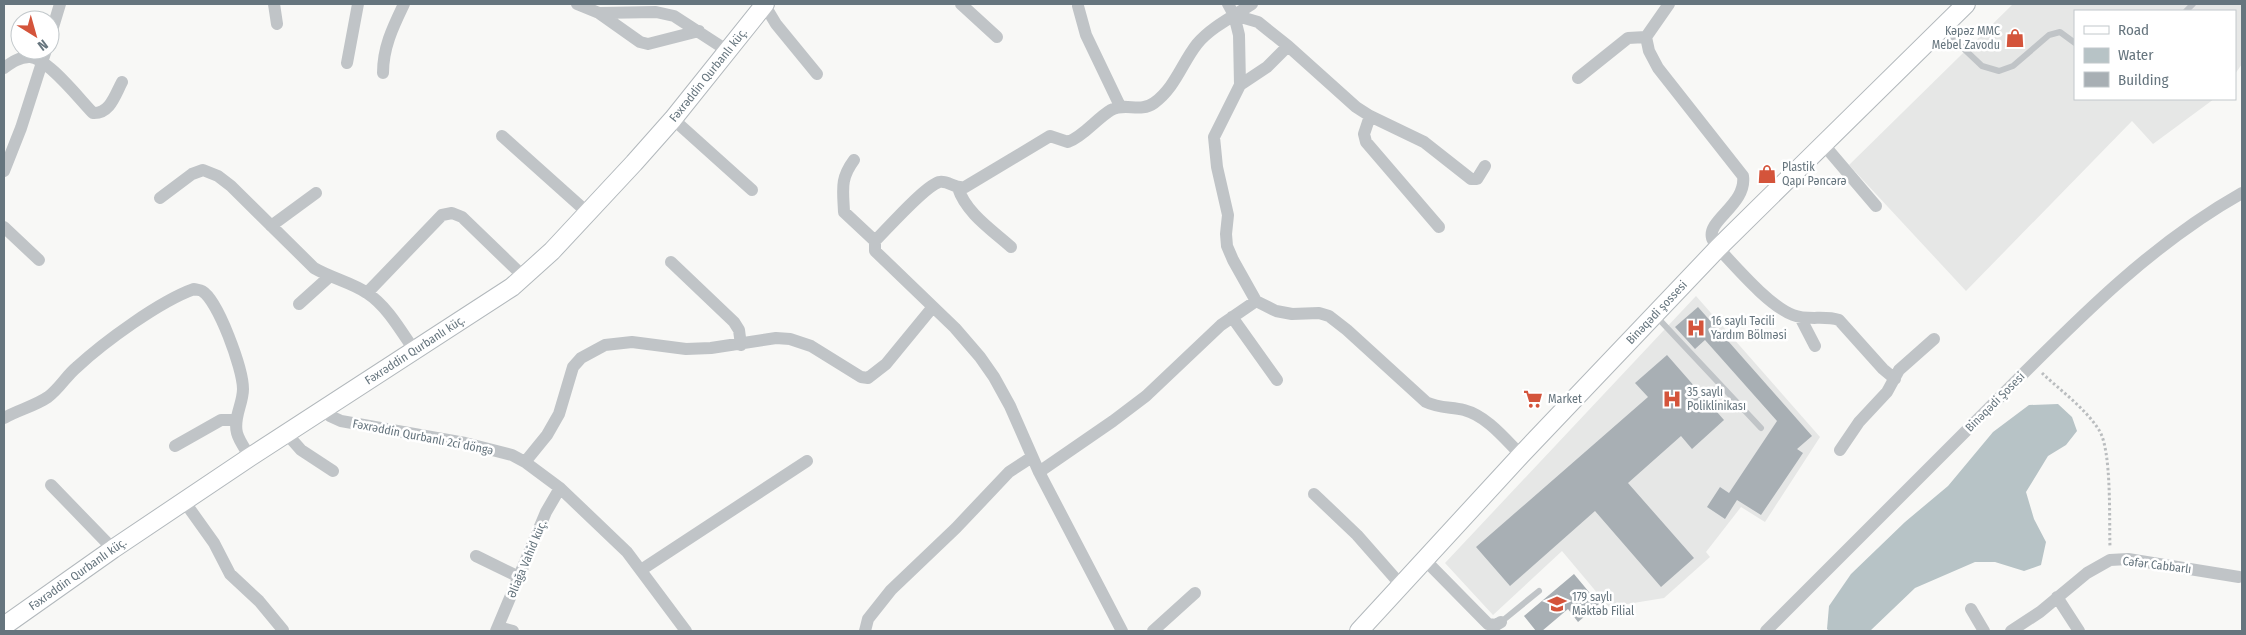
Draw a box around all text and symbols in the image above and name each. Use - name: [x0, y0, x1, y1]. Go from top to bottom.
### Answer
- north arrow: [10, 10, 60, 60]
- legend: [2074, 10, 2236, 100]
- text: Road: [2118, 21, 2149, 39]
- place label: Kəpəz MMC Mebel Zavodu: [1932, 24, 2000, 52]
- street label: Fəxrəddin Qurbanlı küç.: [666, 25, 750, 125]
- shop icon: Kəpəz MMC Mebel Zavodu: [2004, 27, 2026, 49]
- text: N: [34, 36, 51, 54]
- text: Water: [2118, 46, 2154, 64]
- text: Building: [2118, 71, 2169, 89]
- place label: Plastik Qapı Pəncərə: [1782, 160, 1847, 188]
- shop icon: Plastik Qapı Pəncərə: [1756, 163, 1778, 185]
- street label: Binəqədi şossesi: [1623, 278, 1690, 347]
- street label: Fəxrəddin Qurbanlı küç.: [362, 312, 468, 388]
- place label: 16 saylı Təcili Yardım Bölməsi: [1711, 314, 1787, 342]
- hospital icon: 16 saylı Təcili Yardım Bölməsi: [1685, 317, 1707, 339]
- street label: Binəqədi Şosesi: [1962, 369, 2028, 435]
- place label: 35 saylı Poliklinikası: [1687, 385, 1746, 413]
- supermarket icon: Market: [1522, 388, 1544, 410]
- hospital icon: 35 saylı Poliklinikası: [1661, 388, 1683, 410]
- place label: Market: [1548, 392, 1582, 406]
- street label: Fəxrəddin Qurbanlı 2ci döngə: [352, 416, 494, 458]
- street label: Əliağa Vahid küç.: [504, 518, 550, 600]
- street label: Fəxrəddin Qurbanlı küç.: [26, 535, 129, 613]
- street label: Cəfər Cabbarlı: [2122, 554, 2192, 576]
- place label: 179 saylı Məktəb Filial: [1572, 590, 1634, 618]
- school or university icon: 179 saylı Məktəb Filial: [1546, 593, 1568, 615]

